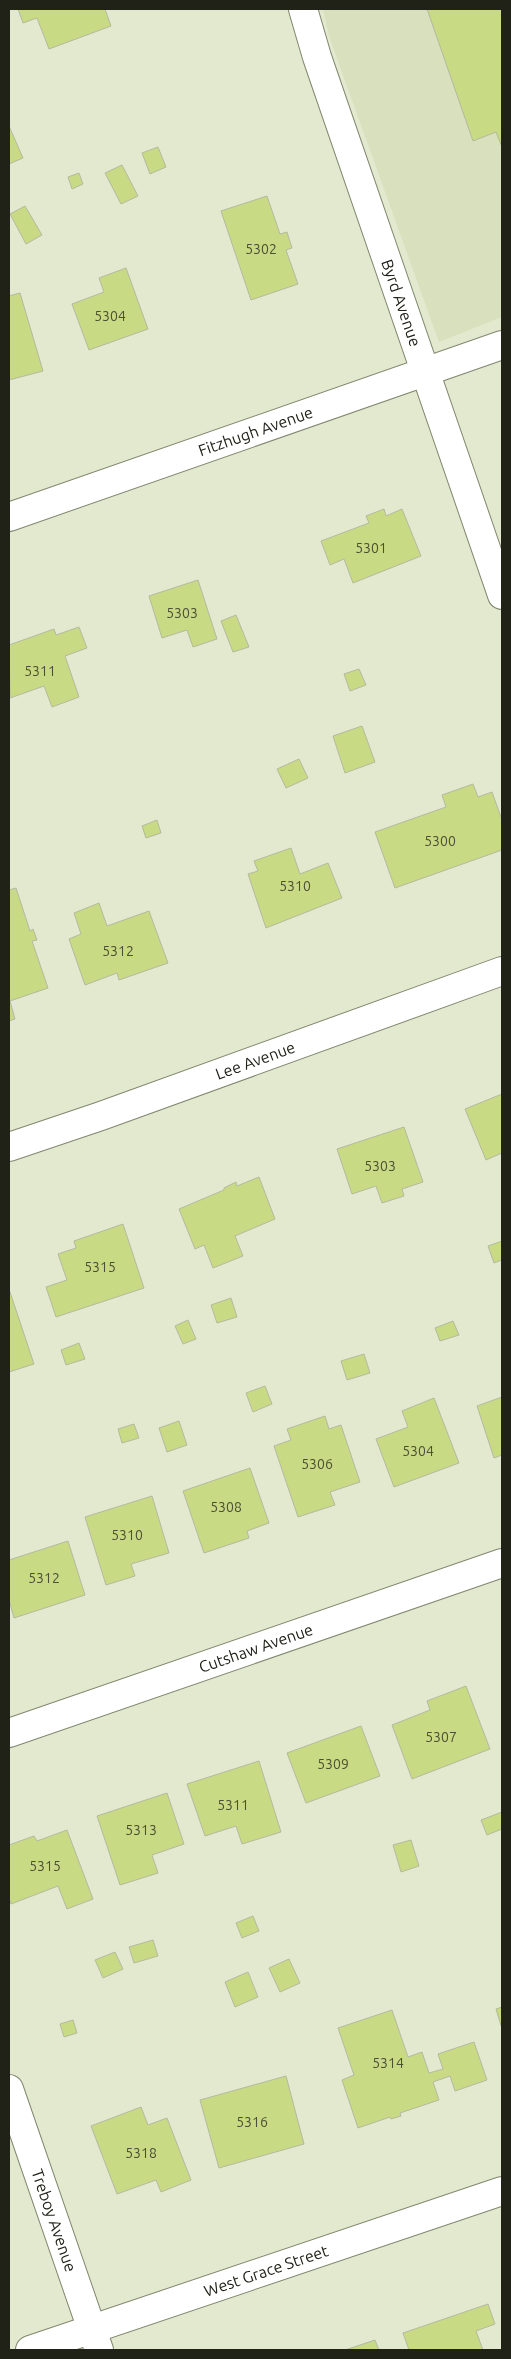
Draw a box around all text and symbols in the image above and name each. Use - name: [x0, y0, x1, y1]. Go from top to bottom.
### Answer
- house number: 5302: [245, 241, 277, 257]
- street label: Byrd Avenue: [378, 257, 425, 349]
- house number: 5304: [94, 308, 126, 324]
- street label: Fitzhugh Avenue: [196, 403, 315, 459]
- house number: 5301: [355, 540, 387, 556]
- house number: 5303: [166, 605, 198, 621]
- house number: 5311: [24, 663, 56, 679]
- house number: 5300: [424, 833, 456, 849]
- house number: 5310: [279, 878, 311, 894]
- house number: 5312: [102, 943, 134, 959]
- street label: Lee Avenue: [213, 1038, 297, 1083]
- house number: 5303: [364, 1158, 396, 1174]
- house number: 5315: [84, 1259, 116, 1275]
- house number: 5304: [402, 1443, 434, 1459]
- house number: 5306: [301, 1456, 333, 1472]
- house number: 5308: [210, 1499, 242, 1515]
- house number: 5310: [111, 1527, 143, 1543]
- house number: 5312: [28, 1570, 60, 1586]
- street label: Cutshaw Avenue: [196, 1620, 315, 1676]
- house number: 5307: [425, 1729, 457, 1745]
- house number: 5309: [317, 1756, 349, 1772]
- house number: 5311: [217, 1797, 249, 1813]
- house number: 5313: [125, 1822, 157, 1838]
- house number: 5315: [29, 1858, 61, 1874]
- house number: 5314: [372, 2055, 404, 2071]
- house number: 5316: [236, 2114, 268, 2130]
- house number: 5318: [125, 2145, 157, 2161]
- street label: Treboy Avenue: [28, 2167, 80, 2274]
- street label: West Grace Street: [202, 2241, 331, 2300]

